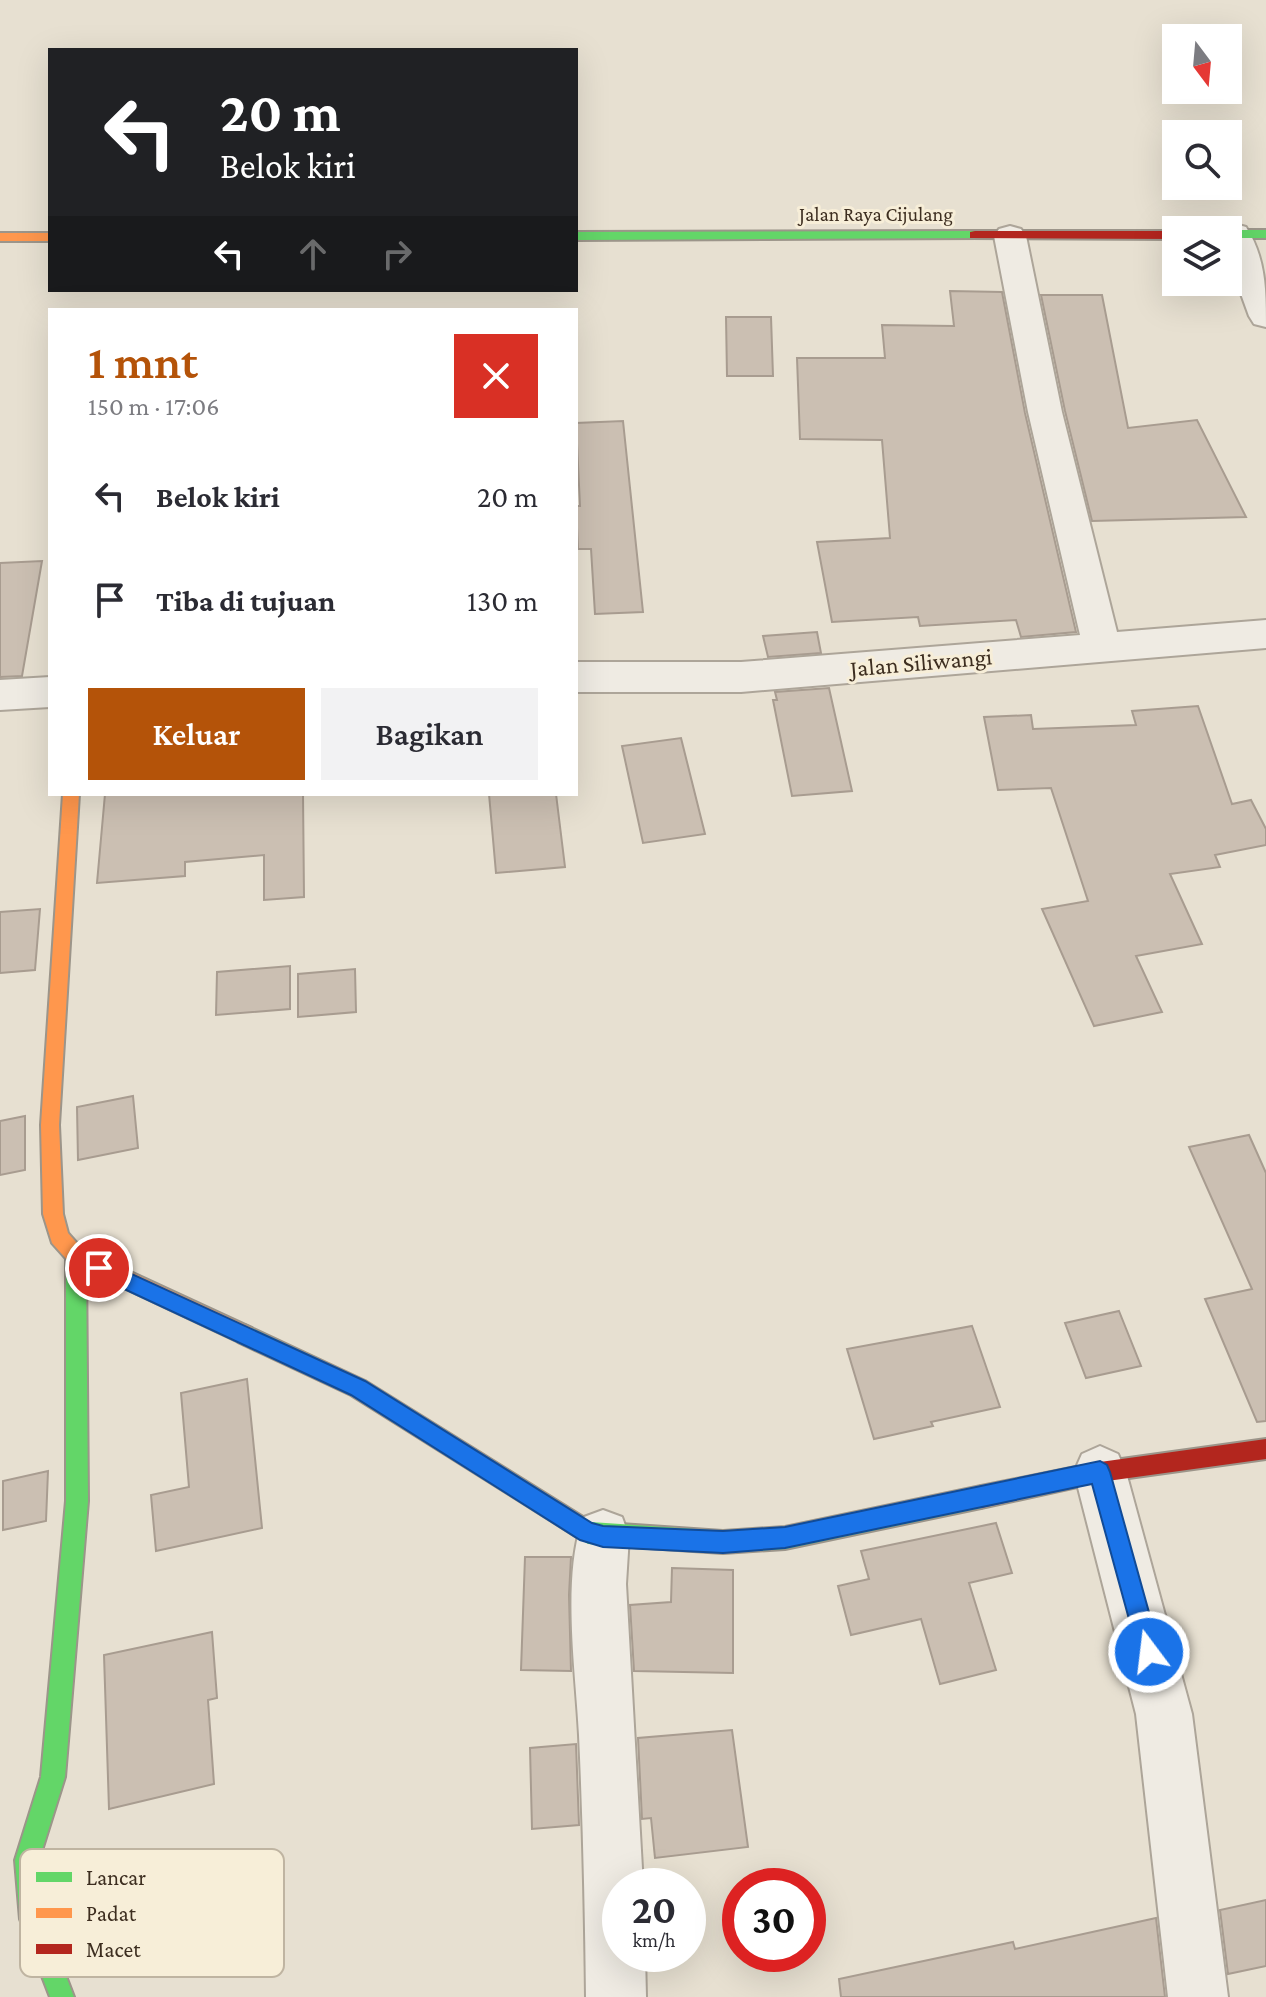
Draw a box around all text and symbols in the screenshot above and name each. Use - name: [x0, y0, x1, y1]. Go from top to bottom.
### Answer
- north arrow: [1162, 24, 1242, 104]
- map controls: [1162, 24, 1242, 296]
- icon: left: [88, 80, 192, 184]
- text: 20 m: [220, 81, 341, 143]
- button: search: [1162, 120, 1242, 200]
- text: Belok kiri: [220, 146, 356, 186]
- street label: Jalan Raya Cijulang: [797, 203, 953, 226]
- button: layers: [1162, 216, 1242, 296]
- icon: left: [207, 232, 251, 276]
- icon: ahead: [291, 232, 335, 276]
- icon: right: [375, 232, 419, 276]
- button: close: [454, 334, 538, 418]
- text: 1 mnt: [88, 335, 198, 388]
- text: 150 m · 17:06: [88, 392, 219, 421]
- icon: left: [88, 474, 132, 518]
- text: Belok kiri: [156, 480, 280, 513]
- text: 20 m: [477, 480, 538, 513]
- icon: arrive: [88, 578, 132, 622]
- text: Tiba di tujuan: [156, 584, 335, 617]
- text: 130 m: [467, 584, 538, 617]
- street label: Jalan Siliwangi: [847, 642, 993, 682]
- button: Keluar: [88, 688, 305, 780]
- button: Bagikan: [321, 688, 538, 780]
- pin: [65, 1234, 133, 1302]
- icon: arrive: [77, 1246, 121, 1290]
- position arrow: [1107, 1610, 1191, 1694]
- legend: [20, 1849, 284, 1977]
- text: Lancar: [86, 1865, 146, 1890]
- speed limit sign: 30: [722, 1868, 826, 1972]
- text: 20: [632, 1887, 676, 1932]
- text: Padat: [86, 1901, 137, 1926]
- text: km/h: [632, 1929, 676, 1951]
- text: Macet: [86, 1937, 141, 1962]

